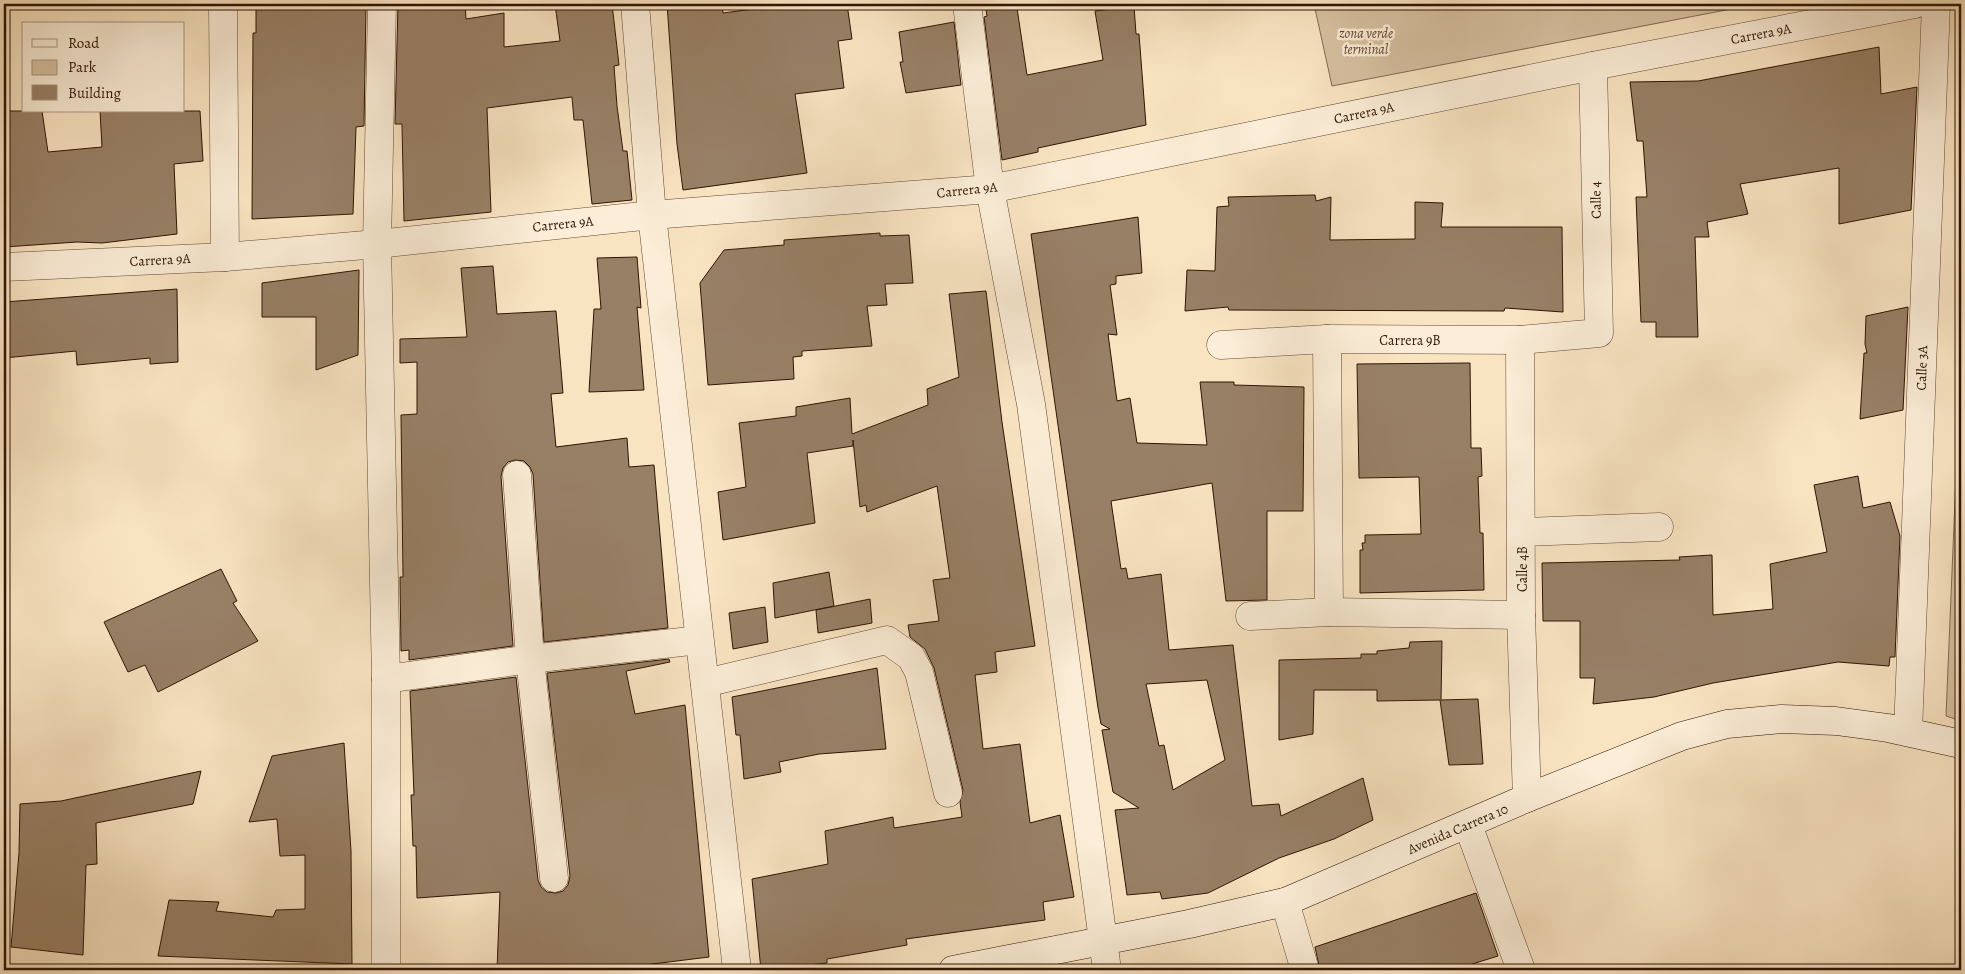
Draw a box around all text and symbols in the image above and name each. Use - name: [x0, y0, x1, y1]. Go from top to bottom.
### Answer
- street label: Carrera 9A: [1729, 19, 1794, 49]
- legend: [22, 22, 185, 112]
- park label: zona verde terminal: [1338, 24, 1393, 59]
- text: Road: [68, 33, 100, 53]
- text: Park: [68, 57, 97, 77]
- text: Building: [68, 83, 121, 103]
- street label: Carrera 9A: [1332, 97, 1397, 129]
- street label: Carrera 9A: [936, 177, 999, 203]
- street label: Calle 4: [1586, 181, 1606, 219]
- street label: Carrera 9A: [532, 211, 595, 237]
- street label: Carrera 9A: [129, 249, 192, 271]
- street label: Carrera 9B: [1379, 331, 1441, 350]
- street label: Calle 3A: [1912, 344, 1932, 391]
- street label: Calle 4B: [1513, 546, 1532, 592]
- street label: Avenida Carrera 10: [1404, 799, 1511, 859]

